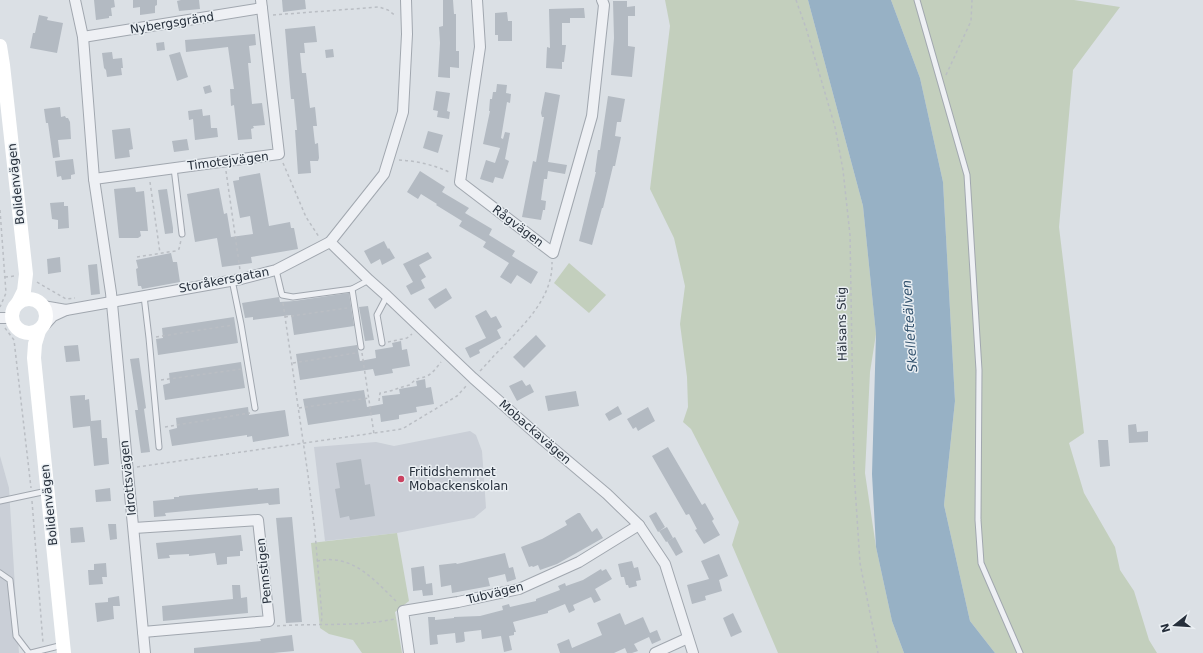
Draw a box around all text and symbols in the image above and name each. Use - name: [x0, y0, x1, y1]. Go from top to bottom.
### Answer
- street label: Nybergsgränd: [129, 9, 215, 37]
- street label: Bolidenvägen: [5, 143, 27, 225]
- street label: Timotejvägen: [186, 149, 269, 173]
- street label: Rågvägen: [490, 202, 546, 250]
- street label: Storåkersgatan: [178, 264, 270, 296]
- water label: Skellefteälven: [899, 279, 920, 372]
- street label: Hälsans Stig: [834, 287, 850, 361]
- street label: Mobackavägen: [496, 397, 574, 467]
- street label: Idrottsvägen: [117, 440, 139, 516]
- street label: Bolidenvägen: [38, 464, 60, 546]
- place label: Fritidshemmet Mobackenskolan: [409, 465, 508, 493]
- marker: Fritidshemmet Mobackenskolan: [396, 474, 406, 484]
- street label: Pennstigen: [254, 537, 274, 605]
- street label: Tubvägen: [464, 579, 525, 607]
- north arrow: [1155, 605, 1195, 645]
- text: N: [1158, 621, 1173, 634]

